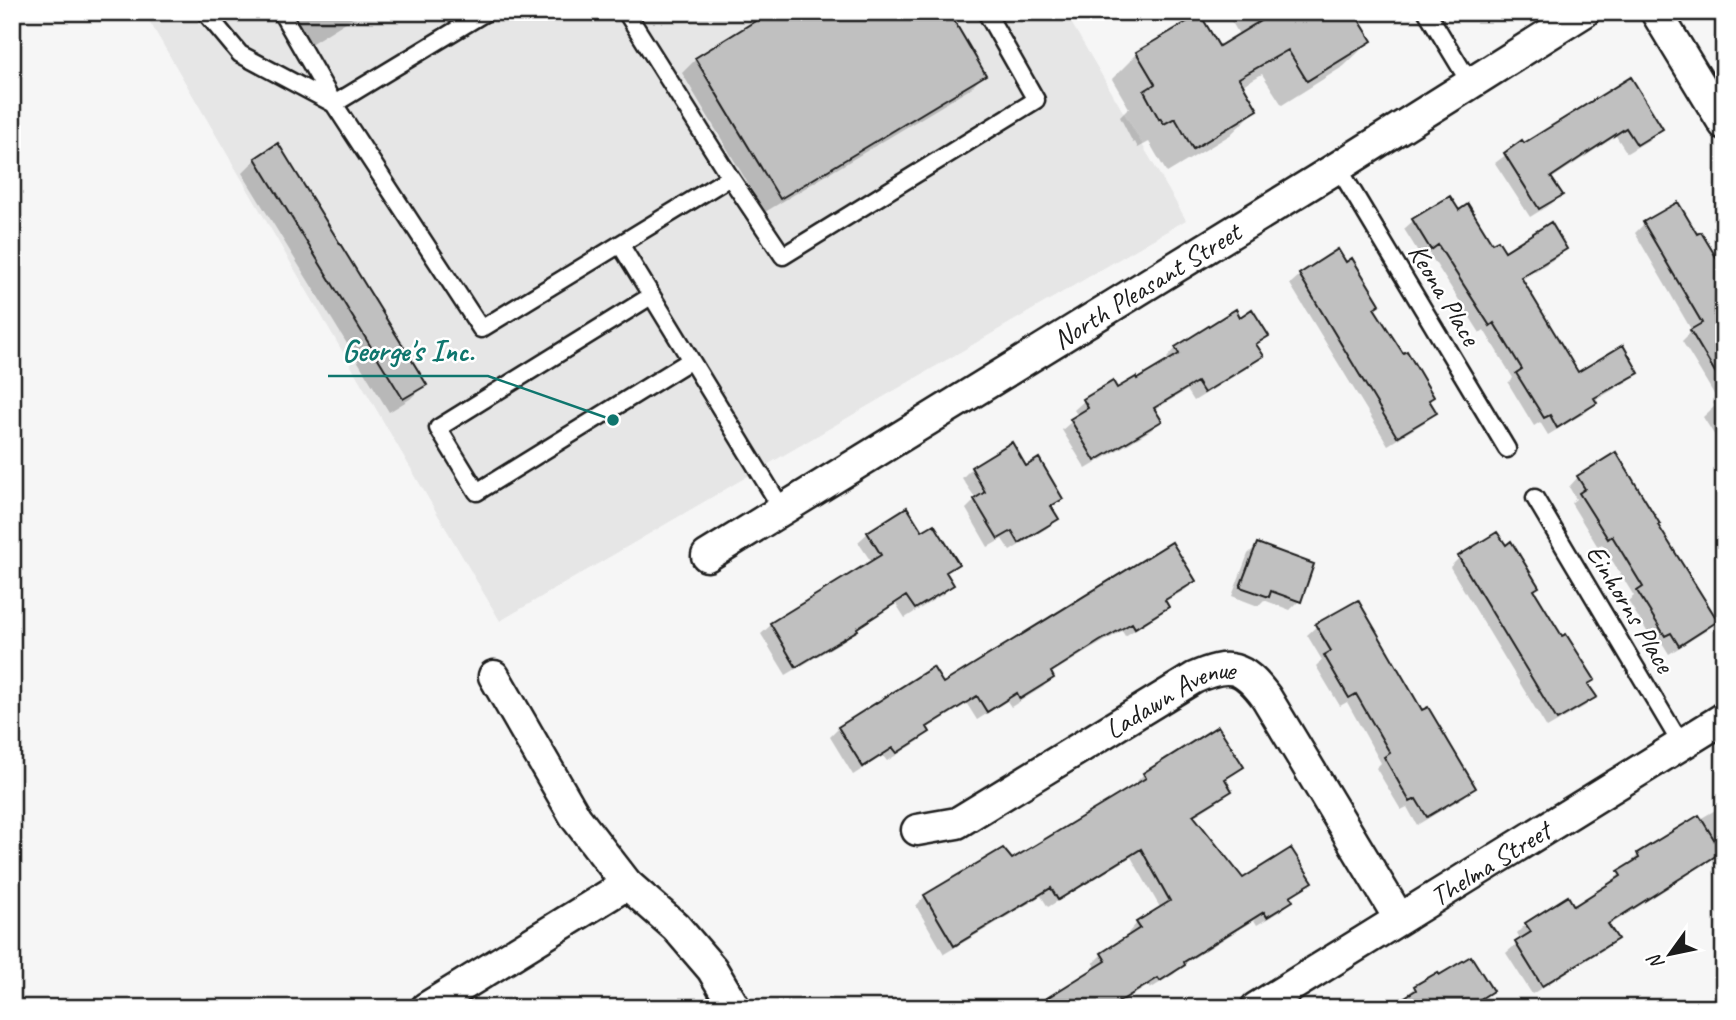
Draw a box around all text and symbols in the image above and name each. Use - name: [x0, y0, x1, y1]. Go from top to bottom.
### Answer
- street label: North Pleasant Street: [1046, 213, 1249, 357]
- street label: Keona Place: [1401, 237, 1489, 353]
- callout: George's Inc.: [328, 325, 488, 376]
- text: George's Inc.: [342, 332, 475, 370]
- street label: Einhorns Place: [1579, 538, 1683, 680]
- street label: Ladawn Avenue: [1098, 651, 1240, 746]
- street label: Thelma Street: [1423, 811, 1560, 914]
- north arrow: [1634, 918, 1704, 988]
- text: N: [1642, 949, 1670, 974]

